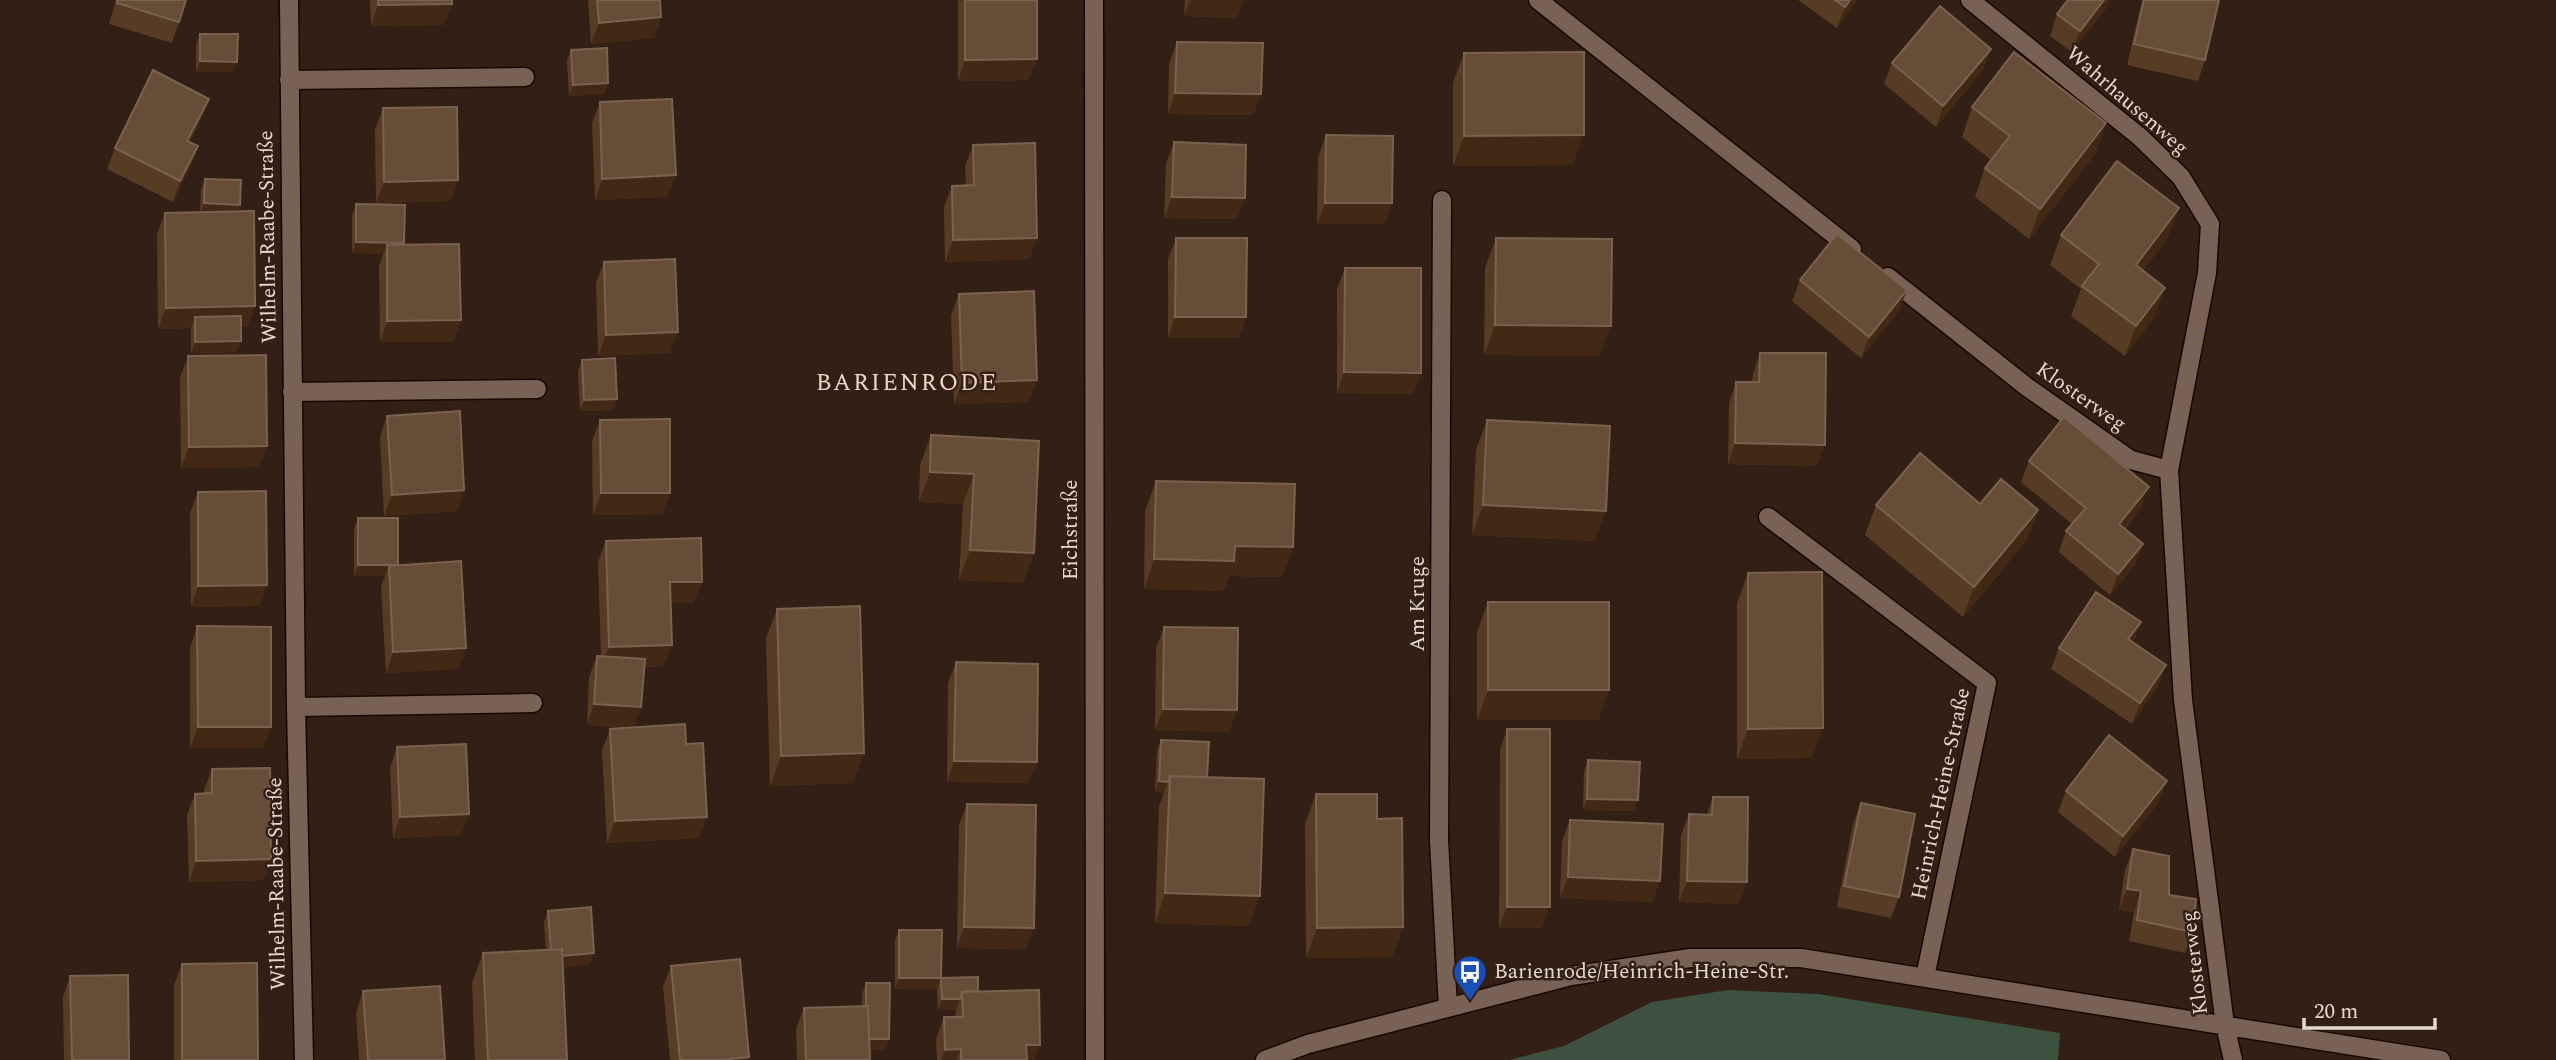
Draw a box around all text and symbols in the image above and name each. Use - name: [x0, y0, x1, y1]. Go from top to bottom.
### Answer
- street label: Wahrhausenweg: [2058, 38, 2196, 164]
- street label: Wilhelm-Raabe-Straße: [250, 130, 286, 344]
- street label: Klosterweg: [2029, 354, 2133, 440]
- district label: BARIENRODE: [816, 365, 998, 401]
- street label: Eichstraße: [1055, 480, 1087, 580]
- street label: Am Kruge: [1402, 556, 1434, 652]
- street label: Heinrich-Heine-Straße: [1903, 685, 1979, 903]
- street label: Wilhelm-Raabe-Straße: [259, 777, 295, 991]
- street label: Klosterweg: [2173, 909, 2217, 1017]
- bus stop icon: Barienrode/Heinrich-Heine-Str.: [1451, 953, 1489, 1002]
- place label: Barienrode/Heinrich-Heine-Str.: [1494, 956, 1789, 988]
- scale bar: [2304, 986, 2435, 1030]
- text: 20 m: [2314, 996, 2358, 1028]

